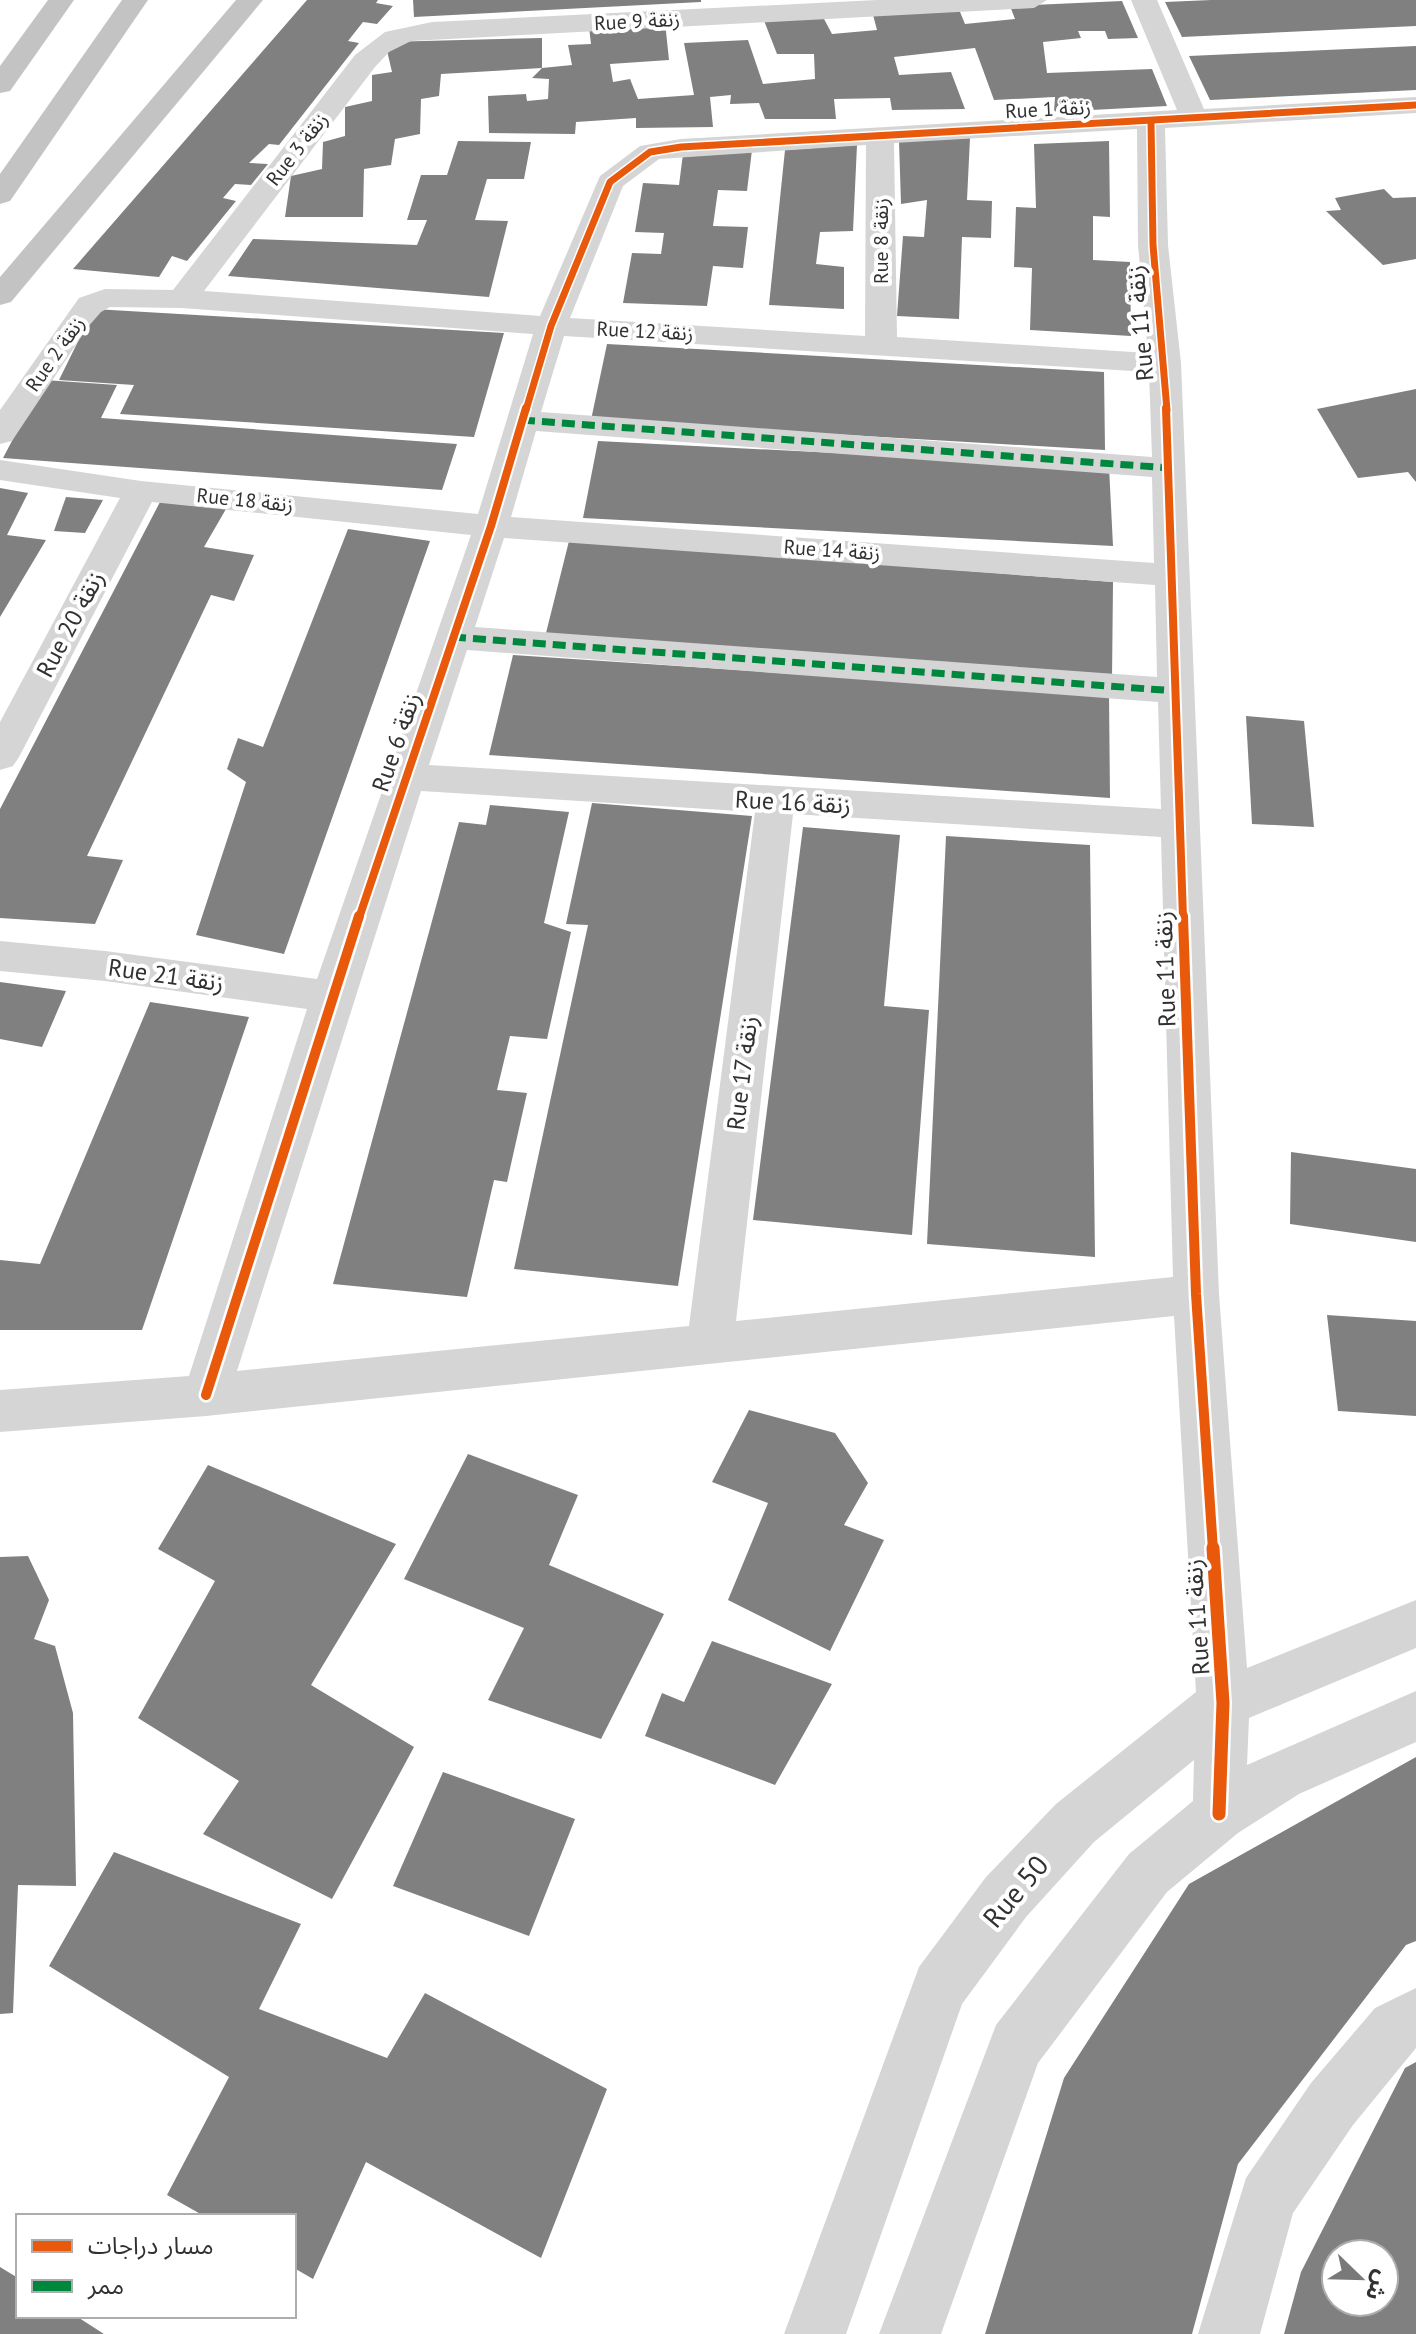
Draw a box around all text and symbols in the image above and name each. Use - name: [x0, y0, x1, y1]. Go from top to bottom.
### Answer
- street label: Rue 9 زنقة: [593, 6, 681, 36]
- street label: Rue 1 زنقة: [1004, 94, 1092, 124]
- street label: Rue 3 زنقة: [260, 107, 334, 191]
- street label: Rue 8 زنقة: [868, 198, 894, 284]
- street label: Rue 11 زنقة: [1119, 264, 1161, 382]
- street label: Rue 2 زنقة: [20, 311, 90, 397]
- street label: Rue 12 زنقة: [596, 315, 694, 347]
- street label: Rue 18 زنقة: [195, 482, 295, 518]
- street label: Rue 14 زنقة: [783, 534, 881, 566]
- street label: Rue 20 زنقة: [29, 565, 111, 683]
- street label: Rue 6 زنقة: [365, 688, 427, 796]
- street label: Rue 16 زنقة: [734, 783, 852, 821]
- street label: Rue 11 زنقة: [1147, 910, 1183, 1028]
- street label: Rue 21 زنقة: [106, 952, 226, 998]
- street label: Rue 17 زنقة: [720, 1014, 764, 1132]
- street label: Rue 11 زنقة: [1177, 1558, 1217, 1676]
- street label: Rue 50: [974, 1847, 1056, 1935]
- legend: [16, 2214, 296, 2318]
- text: مسار دراجات: [88, 2230, 214, 2261]
- north arrow: [1320, 2238, 1400, 2318]
- text: ش: [1360, 2266, 1397, 2305]
- text: ممر: [87, 2270, 124, 2301]

